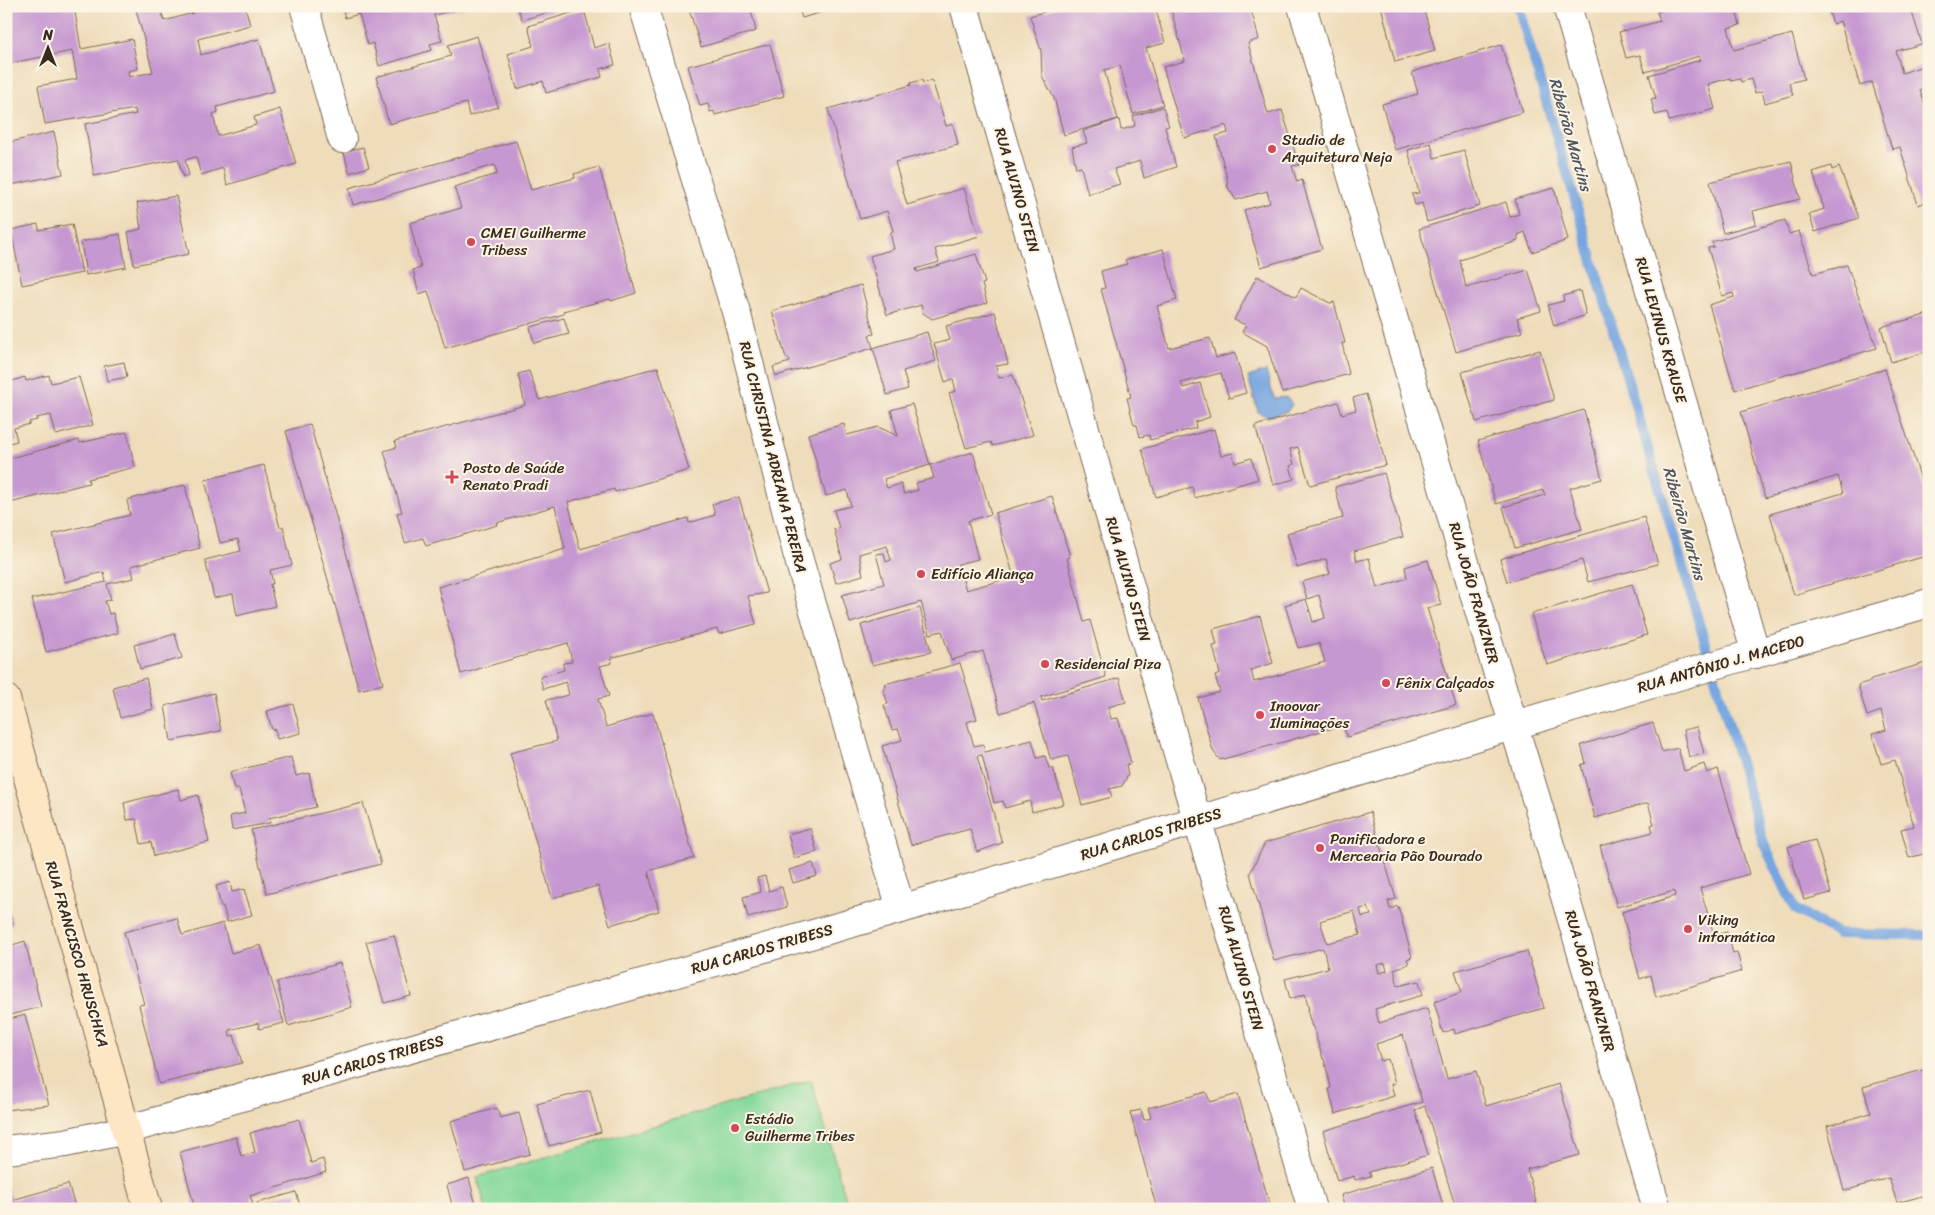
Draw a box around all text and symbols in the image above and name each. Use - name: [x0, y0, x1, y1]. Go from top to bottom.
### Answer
- north arrow: [22, 22, 72, 72]
- text: N: [42, 23, 53, 48]
- water label: Ribeirão Martins: [1540, 74, 1601, 197]
- street label: RUA ALVINO STEIN: [987, 124, 1047, 256]
- place label: Studio de Arquitetura Neja: [1281, 127, 1393, 170]
- marker: Studio de Arquitetura Neja: [1266, 143, 1278, 155]
- place label: CMEI Guilherme Tribess: [481, 220, 587, 263]
- marker: CMEI Guilherme Tribess: [465, 236, 477, 248]
- street label: RUA LEVINUS KRAUSE: [1628, 254, 1695, 408]
- street label: RUA CHRISTINA ADRIANA PEREIRA: [732, 338, 814, 576]
- place label: Posto de Saúde Renato Pradi: [463, 455, 565, 498]
- water label: Ribeirão Martins: [1654, 463, 1715, 586]
- marker: Posto de Saúde Renato Pradi: [445, 470, 459, 484]
- street label: RUA ALVINO STEIN: [1098, 513, 1158, 645]
- street label: RUA JOÃO FRANZNER: [1441, 519, 1507, 667]
- place label: Edifício Aliança: [931, 561, 1034, 587]
- marker: Edifício Aliança: [915, 568, 927, 580]
- street label: RUA ANTÔNIO J. MACEDO: [1634, 628, 1808, 700]
- place label: Residencial Piza: [1055, 651, 1162, 677]
- marker: Residencial Piza: [1039, 658, 1051, 670]
- place label: Fênix Calçados: [1396, 670, 1494, 696]
- marker: Fênix Calçados: [1380, 677, 1392, 689]
- place label: Inoovar Iluminações: [1269, 693, 1349, 736]
- marker: Inoovar Iluminações: [1254, 709, 1266, 721]
- street label: RUA CARLOS TRIBESS: [1077, 800, 1225, 868]
- place label: Panificadora e Mercearia Pão Dourado: [1330, 826, 1483, 869]
- marker: Panificadora e Mercearia Pão Dourado: [1314, 842, 1326, 854]
- street label: RUA FRANCISCO HRUSCHKA: [38, 858, 116, 1050]
- street label: RUA ALVINO STEIN: [1211, 902, 1271, 1034]
- street label: RUA JOÃO FRANZNER: [1557, 907, 1623, 1055]
- place label: Viking informática: [1698, 907, 1776, 950]
- street label: RUA CARLOS TRIBESS: [688, 916, 837, 982]
- marker: Viking informática: [1682, 923, 1694, 935]
- street label: RUA CARLOS TRIBESS: [299, 1027, 448, 1093]
- place label: Estádio Guilherme Tribes: [745, 1106, 855, 1149]
- marker: Estádio Guilherme Tribes: [729, 1122, 741, 1134]

